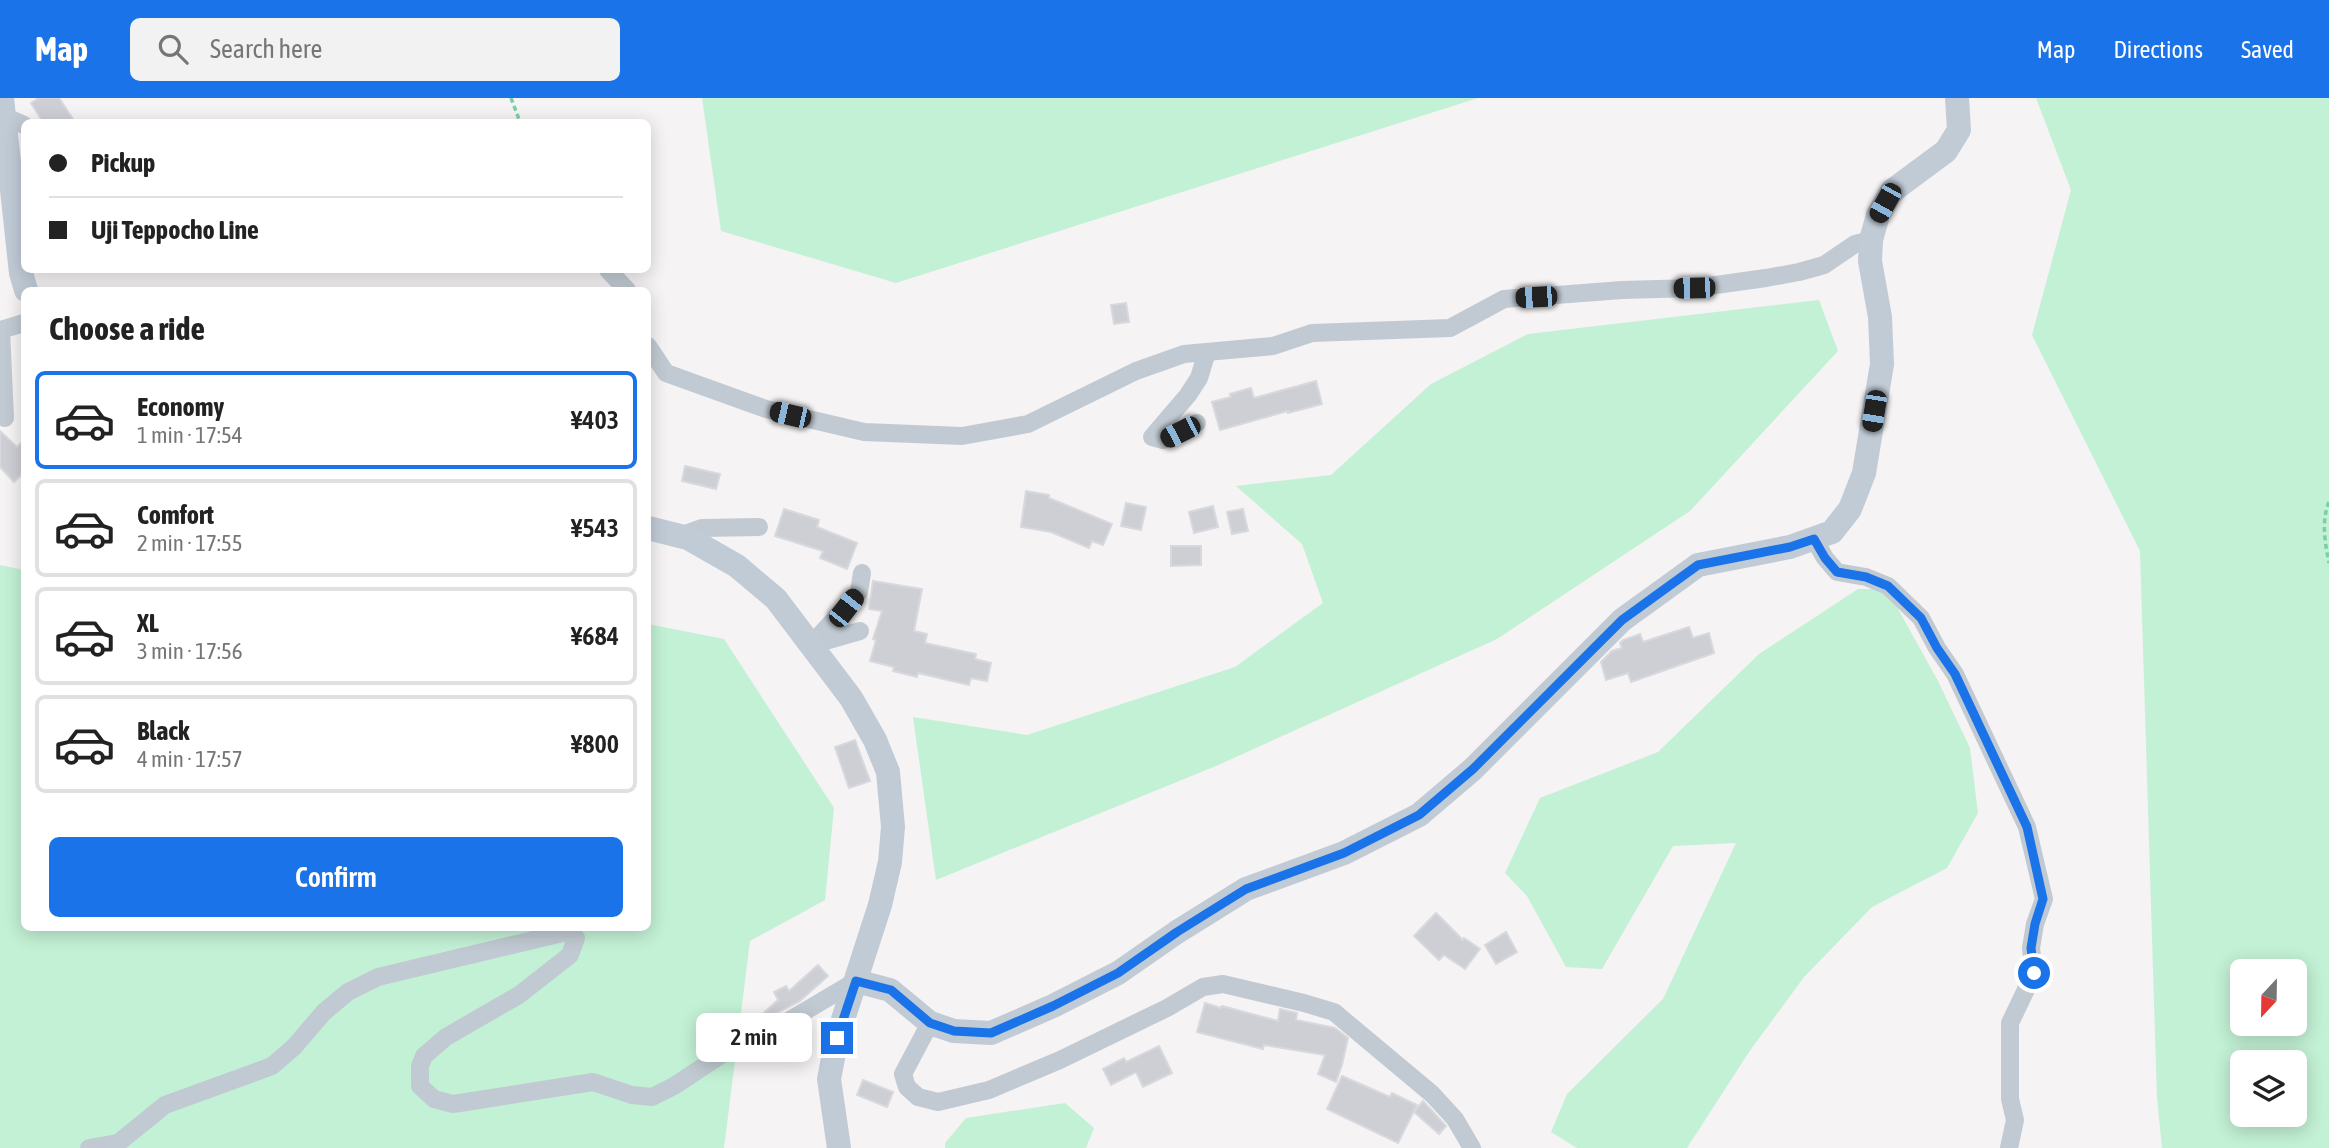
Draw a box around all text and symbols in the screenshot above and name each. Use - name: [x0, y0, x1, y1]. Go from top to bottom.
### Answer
- search box: [130, 18, 620, 81]
- text: Map: [35, 30, 88, 68]
- icon: search: [154, 30, 192, 68]
- text: Search here: [210, 34, 322, 64]
- text: Map: [2037, 36, 2075, 63]
- text: Directions: [2113, 36, 2203, 63]
- text: Saved: [2241, 36, 2294, 63]
- text: Pickup: [91, 148, 155, 178]
- car: [1866, 180, 1905, 226]
- text: Uji Teppocho Line: [91, 215, 259, 245]
- car: [1673, 277, 1716, 299]
- car: [1515, 285, 1558, 309]
- text: Choose a ride: [49, 310, 205, 347]
- icon: car: [53, 389, 116, 452]
- car: [1861, 389, 1888, 433]
- text: Economy: [137, 392, 224, 422]
- car: [768, 400, 813, 430]
- text: ¥403: [571, 405, 619, 435]
- car: [1157, 413, 1204, 451]
- text: 1 min · 17:54: [137, 422, 243, 448]
- icon: car: [53, 497, 116, 560]
- text: Comfort: [137, 500, 214, 530]
- text: ¥543: [571, 513, 619, 543]
- text: 2 min · 17:55: [137, 530, 243, 556]
- car: [825, 585, 868, 631]
- icon: car: [53, 605, 116, 668]
- text: XL: [137, 608, 159, 638]
- text: ¥684: [571, 621, 619, 651]
- text: 3 min · 17:56: [137, 638, 243, 664]
- icon: car: [53, 713, 116, 776]
- text: Black: [137, 716, 189, 746]
- text: ¥800: [571, 729, 619, 759]
- text: 4 min · 17:57: [137, 746, 243, 772]
- button: Confirm: [49, 837, 623, 917]
- route start: [2018, 957, 2050, 989]
- north arrow: [2230, 959, 2306, 1036]
- map controls: [2230, 959, 2307, 1127]
- callout: 2 min: [697, 1014, 812, 1062]
- route end: [821, 1022, 853, 1054]
- text: 2 min: [731, 1024, 777, 1050]
- button: layers: [2230, 1050, 2307, 1127]

